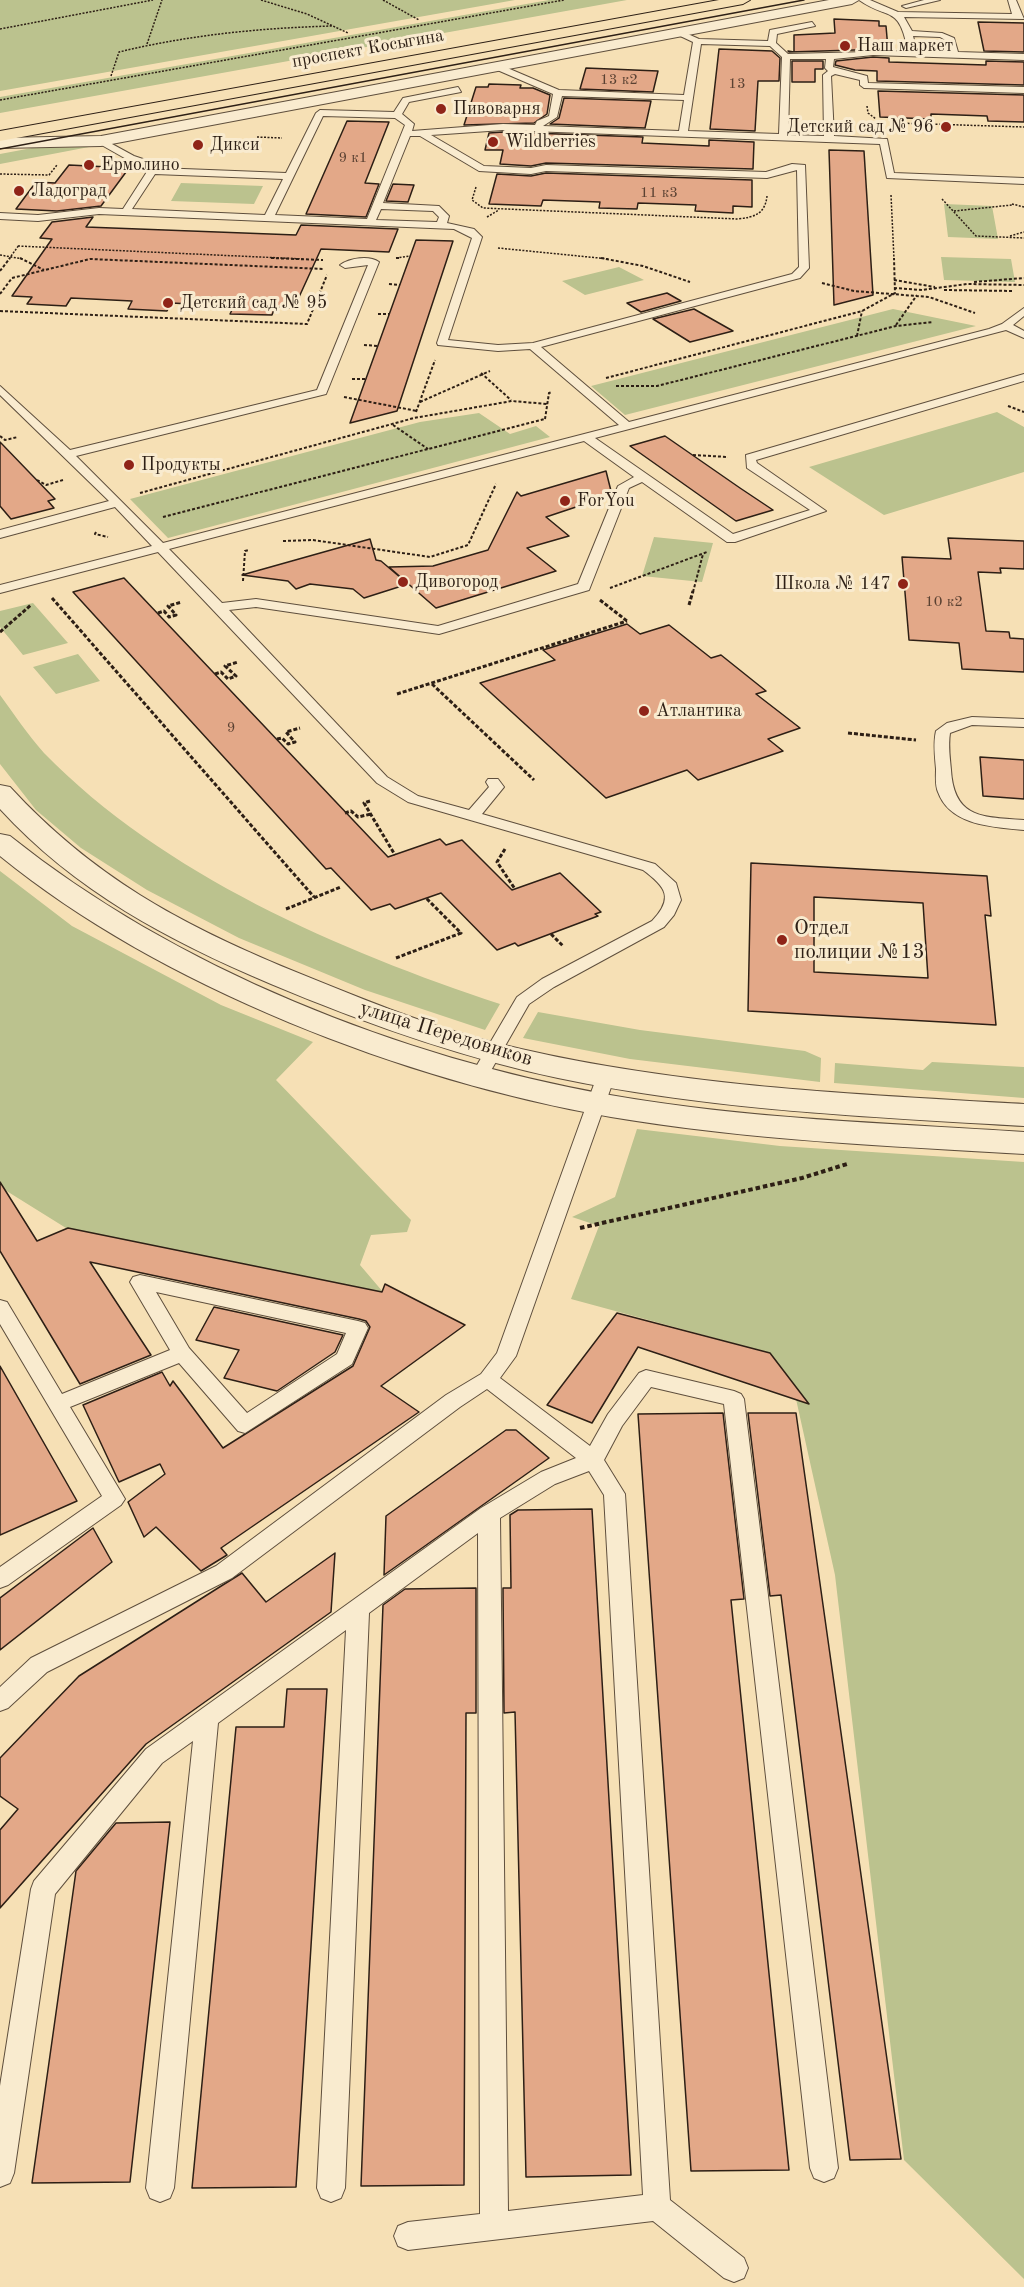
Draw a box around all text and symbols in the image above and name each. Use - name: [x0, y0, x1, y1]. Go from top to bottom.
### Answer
- street label: проспект Косыгина: [290, 25, 446, 73]
- place label: Наш маркет: [857, 35, 953, 57]
- marker: Наш маркет: [838, 39, 852, 53]
- house number: 13 к2: [600, 71, 638, 89]
- house number: 13: [728, 75, 746, 93]
- place label: Пивоварня: [453, 98, 541, 120]
- marker: Пивоварня: [434, 102, 448, 116]
- place label: Детский сад № 96: [787, 116, 934, 138]
- marker: Детский сад № 96: [939, 120, 953, 134]
- place label: Wildberries: [505, 131, 596, 153]
- place label: Дикси: [210, 134, 260, 156]
- marker: Wildberries: [486, 135, 500, 149]
- marker: Дикси: [191, 138, 205, 152]
- house number: 9 к1: [338, 149, 368, 167]
- place label: Ермолино: [101, 154, 180, 176]
- marker: Ермолино: [82, 158, 96, 172]
- place label: Ладоград: [31, 180, 107, 202]
- marker: Ладоград: [12, 184, 26, 198]
- house number: 11 к3: [640, 184, 678, 202]
- place label: Детский сад № 95: [180, 292, 327, 314]
- marker: Детский сад № 95: [161, 296, 175, 310]
- place label: Продукты: [141, 454, 221, 476]
- marker: Продукты: [122, 458, 136, 472]
- place label: ForYou: [577, 490, 635, 512]
- marker: ForYou: [558, 494, 572, 508]
- place label: Дивогород: [415, 571, 498, 593]
- place label: Школа № 147: [775, 573, 891, 595]
- marker: Дивогород: [396, 575, 410, 589]
- marker: Школа № 147: [896, 577, 910, 591]
- house number: 10 к2: [925, 593, 963, 611]
- place label: Атлантика: [656, 700, 742, 722]
- marker: Атлантика: [637, 704, 651, 718]
- house number: 9: [227, 719, 235, 737]
- place label: Отдел полиции №13: [794, 915, 925, 965]
- marker: Отдел полиции №13: [775, 933, 789, 947]
- street label: улица Передовиков: [357, 996, 535, 1072]

